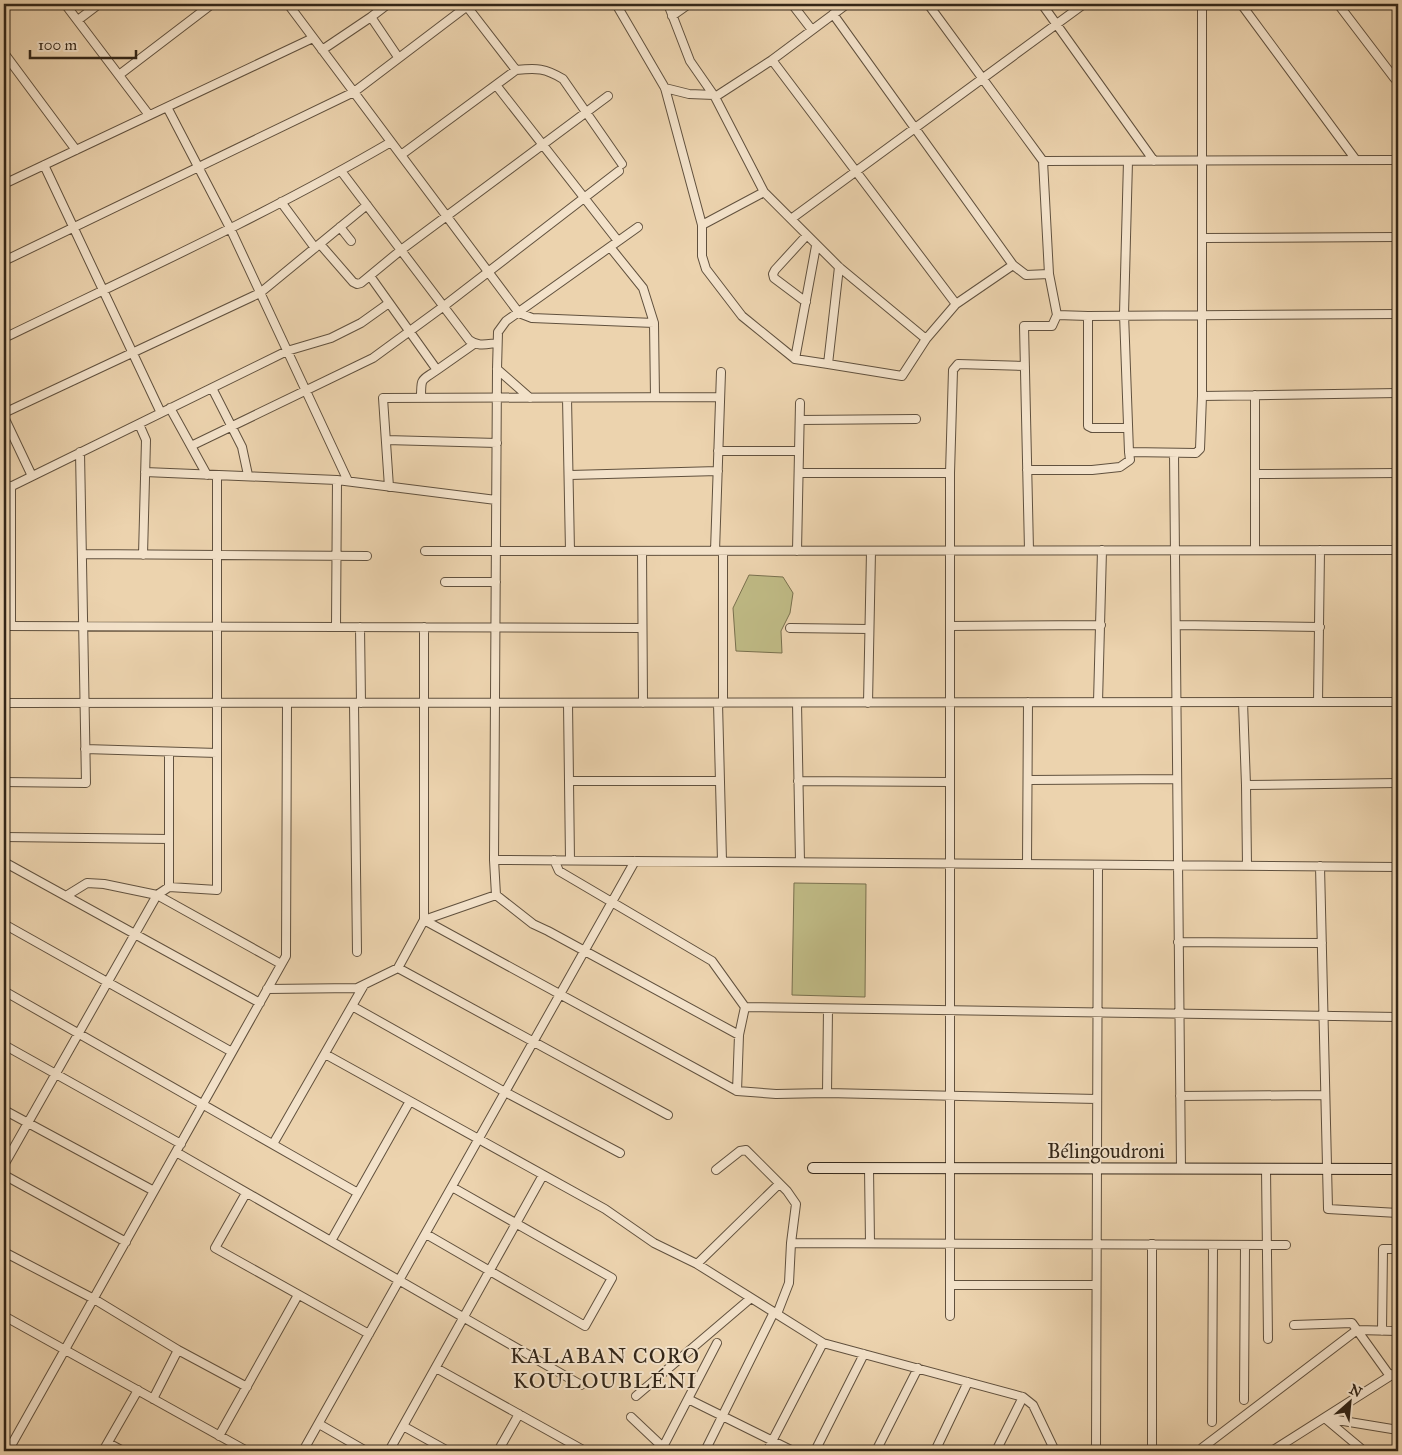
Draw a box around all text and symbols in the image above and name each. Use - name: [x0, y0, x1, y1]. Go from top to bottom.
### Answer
- scale bar: [30, 28, 136, 60]
- text: 100 m: [38, 36, 78, 54]
- street label: Bélingoudroni: [1047, 1139, 1165, 1164]
- district label: KALABAN CORO KOULOUBLÉNI: [510, 1342, 700, 1394]
- north arrow: [1324, 1378, 1374, 1428]
- text: N: [1347, 1381, 1365, 1401]

